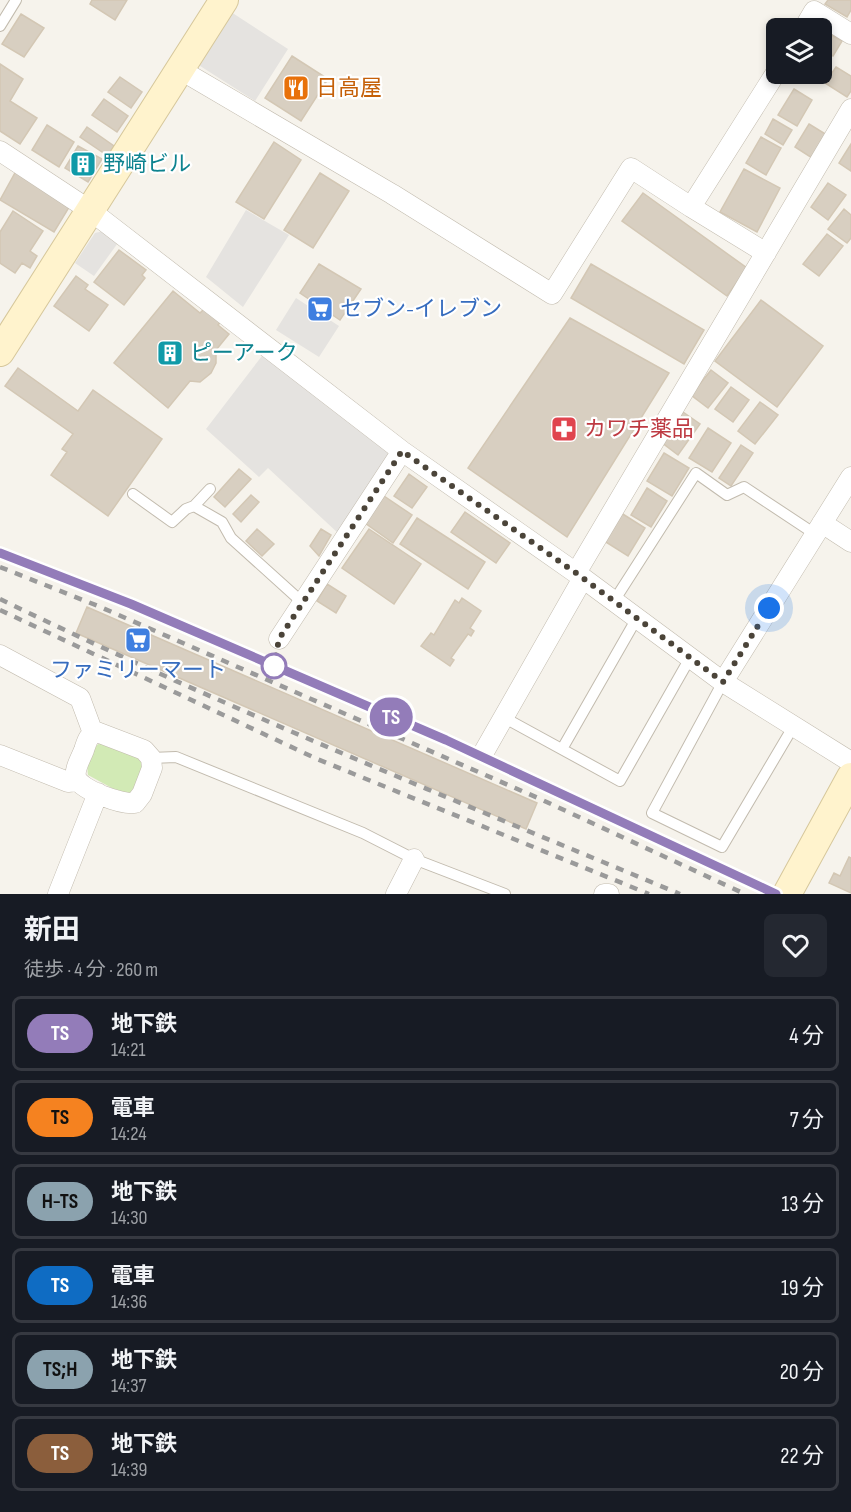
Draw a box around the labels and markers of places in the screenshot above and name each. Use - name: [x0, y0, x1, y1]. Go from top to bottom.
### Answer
- restaurant icon: 日高屋: [281, 73, 311, 103]
- place label: 日高屋: [316, 75, 382, 102]
- building icon: 野崎ビル: [68, 149, 98, 179]
- place label: 野崎ビル: [103, 151, 191, 178]
- supermarket icon: セブン-イレブン: [305, 294, 335, 324]
- place label: セブン-イレブン: [340, 296, 502, 323]
- building icon: ピーアーク: [155, 338, 185, 368]
- place label: ピーアーク: [190, 340, 298, 367]
- pharmacy icon: カワチ薬品: [549, 414, 579, 444]
- place label: カワチ薬品: [584, 416, 694, 443]
- supermarket icon: ファミリーマート: [123, 625, 153, 655]
- unlabelled marker: [261, 653, 287, 679]
- place label: ファミリーマート: [50, 657, 226, 684]

